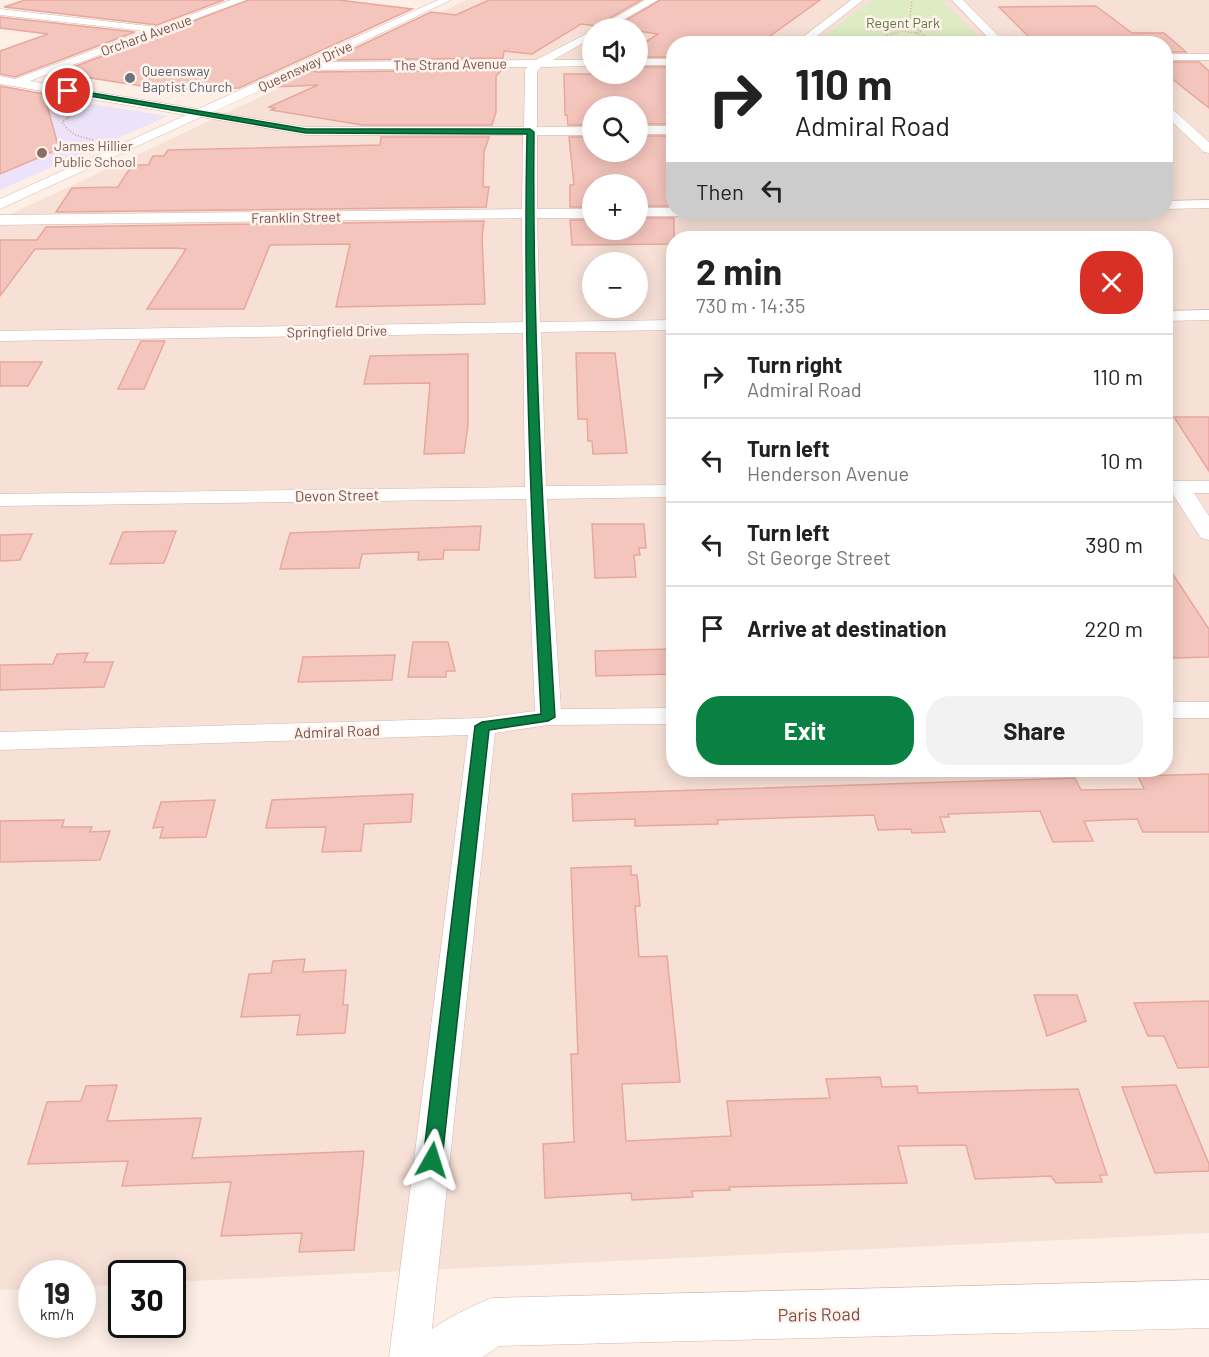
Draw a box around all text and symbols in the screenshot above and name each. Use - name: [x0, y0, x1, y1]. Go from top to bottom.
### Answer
- street label: Orchard Avenue: [98, 11, 194, 59]
- park label: Regent Park: [866, 14, 940, 31]
- map controls: [582, 18, 648, 318]
- button: sound: [582, 18, 648, 84]
- street label: Queensway Drive: [255, 37, 355, 95]
- street label: The Strand Avenue: [393, 55, 507, 73]
- text: 110 m: [795, 58, 892, 108]
- icon: right: [696, 60, 774, 138]
- place label: Queensway Baptist Church: [142, 62, 232, 95]
- pin: [42, 65, 93, 116]
- marker: Queensway Baptist Church: [123, 71, 137, 85]
- icon: arrive: [51, 74, 84, 107]
- button: search: [582, 96, 648, 162]
- text: Admiral Road: [795, 109, 950, 141]
- place label: James Hillier Public School: [54, 137, 136, 170]
- marker: James Hillier Public School: [35, 146, 49, 160]
- button: +: [582, 174, 648, 240]
- icon: left: [756, 174, 789, 207]
- text: Then: [696, 178, 744, 204]
- street label: Franklin Street: [251, 208, 341, 226]
- text: 2 min: [696, 249, 782, 292]
- button: close: [1080, 251, 1143, 314]
- button: −: [582, 252, 648, 318]
- text: 730 m · 14:35: [696, 293, 805, 317]
- street label: Springfield Drive: [287, 322, 387, 340]
- text: Turn right: [747, 351, 842, 377]
- icon: right: [696, 360, 729, 393]
- text: 110 m: [1093, 363, 1143, 389]
- text: Admiral Road: [747, 377, 862, 401]
- text: Turn left: [747, 435, 830, 461]
- icon: left: [696, 444, 729, 477]
- text: 10 m: [1100, 447, 1143, 473]
- text: Henderson Avenue: [747, 461, 909, 485]
- street label: Devon Street: [295, 485, 379, 505]
- text: Turn left: [747, 519, 830, 545]
- icon: left: [696, 528, 729, 561]
- text: 390 m: [1085, 531, 1143, 557]
- text: St George Street: [747, 545, 891, 569]
- icon: arrive: [696, 612, 729, 645]
- text: Arrive at destination: [747, 615, 946, 641]
- text: 220 m: [1084, 615, 1143, 641]
- button: Exit: [696, 696, 914, 765]
- button: Share: [926, 696, 1143, 765]
- street label: Admiral Road: [294, 721, 380, 741]
- position arrow: [400, 1128, 464, 1192]
- speed limit sign: 30: [108, 1260, 186, 1338]
- text: 19: [44, 1274, 70, 1310]
- street label: Paris Road: [777, 1302, 861, 1326]
- text: km/h: [40, 1305, 74, 1323]

